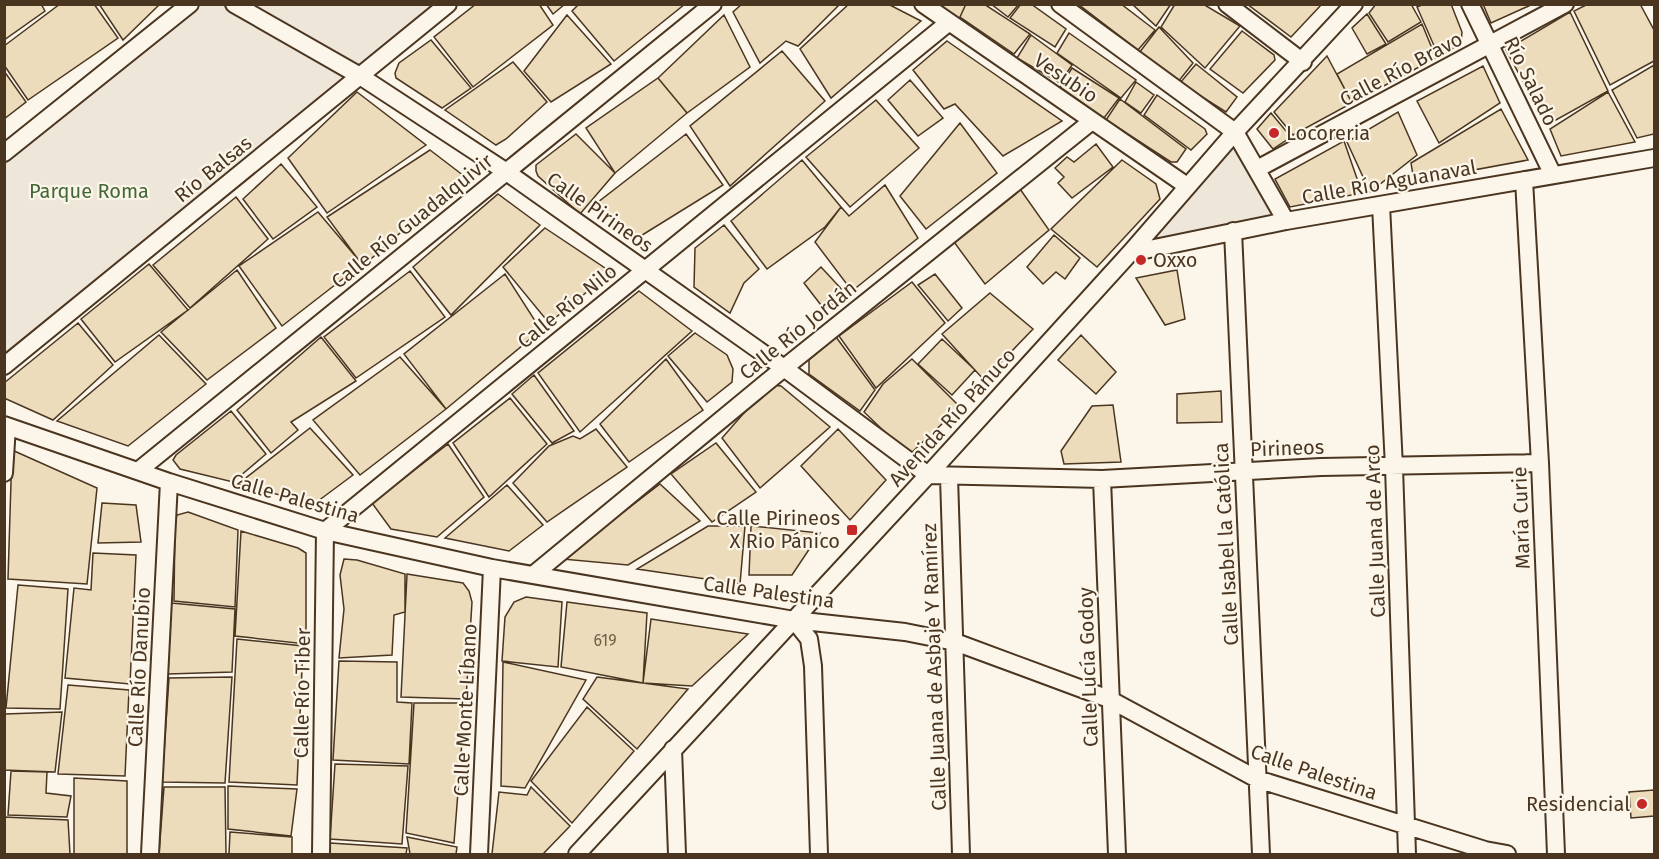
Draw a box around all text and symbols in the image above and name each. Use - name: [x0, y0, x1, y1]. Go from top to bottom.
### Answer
- street label: Calle Río Bravo: [1336, 27, 1466, 111]
- street label: Río Salado: [1499, 32, 1563, 130]
- street label: Vesubio: [1030, 48, 1102, 108]
- place label: Locoreria: [1286, 121, 1370, 145]
- marker: Locoreria: [1267, 126, 1281, 140]
- street label: Río Balsas: [169, 131, 257, 207]
- street label: Calle Río Guadalquivir: [327, 149, 498, 293]
- street label: Calle Río Aguanaval: [1300, 155, 1478, 209]
- street label: Calle Pirineos: [542, 167, 658, 257]
- park label: Parque Roma: [29, 179, 149, 203]
- place label: Oxxo: [1153, 248, 1198, 272]
- marker: Oxxo: [1134, 253, 1148, 267]
- street label: Calle Río Nilo: [512, 259, 622, 353]
- street label: Calle Río Jordán: [735, 275, 861, 385]
- street label: Avenida Río Pánuco: [884, 343, 1020, 491]
- street label: Pirineos: [1249, 435, 1325, 461]
- street label: Calle Isabel la Católica: [1209, 442, 1243, 646]
- street label: Calle Juana de Arco: [1360, 444, 1390, 618]
- street label: María Curie: [1507, 466, 1535, 570]
- street label: Calle Palestina: [228, 468, 362, 528]
- place label: Calle Pirineos X Rio Pánico: [716, 506, 840, 553]
- marker: Calle Pirineos X Rio Pánico: [845, 523, 859, 537]
- street label: Calle Juana de Asbaje Y Ramírez: [917, 523, 951, 811]
- street label: Calle Palestina: [702, 571, 836, 613]
- street label: Calle Río Danubio: [123, 586, 155, 748]
- street label: Calle Lucía Godoy: [1073, 587, 1103, 747]
- street label: Calle Monte Líbano: [448, 623, 482, 797]
- street label: Calle Río Tiber: [289, 627, 315, 759]
- house number: 619: [593, 631, 617, 650]
- street label: Calle Palestina: [1248, 739, 1380, 805]
- place label: Residencial: [1526, 792, 1630, 816]
- marker: Residencial: [1635, 797, 1649, 811]

